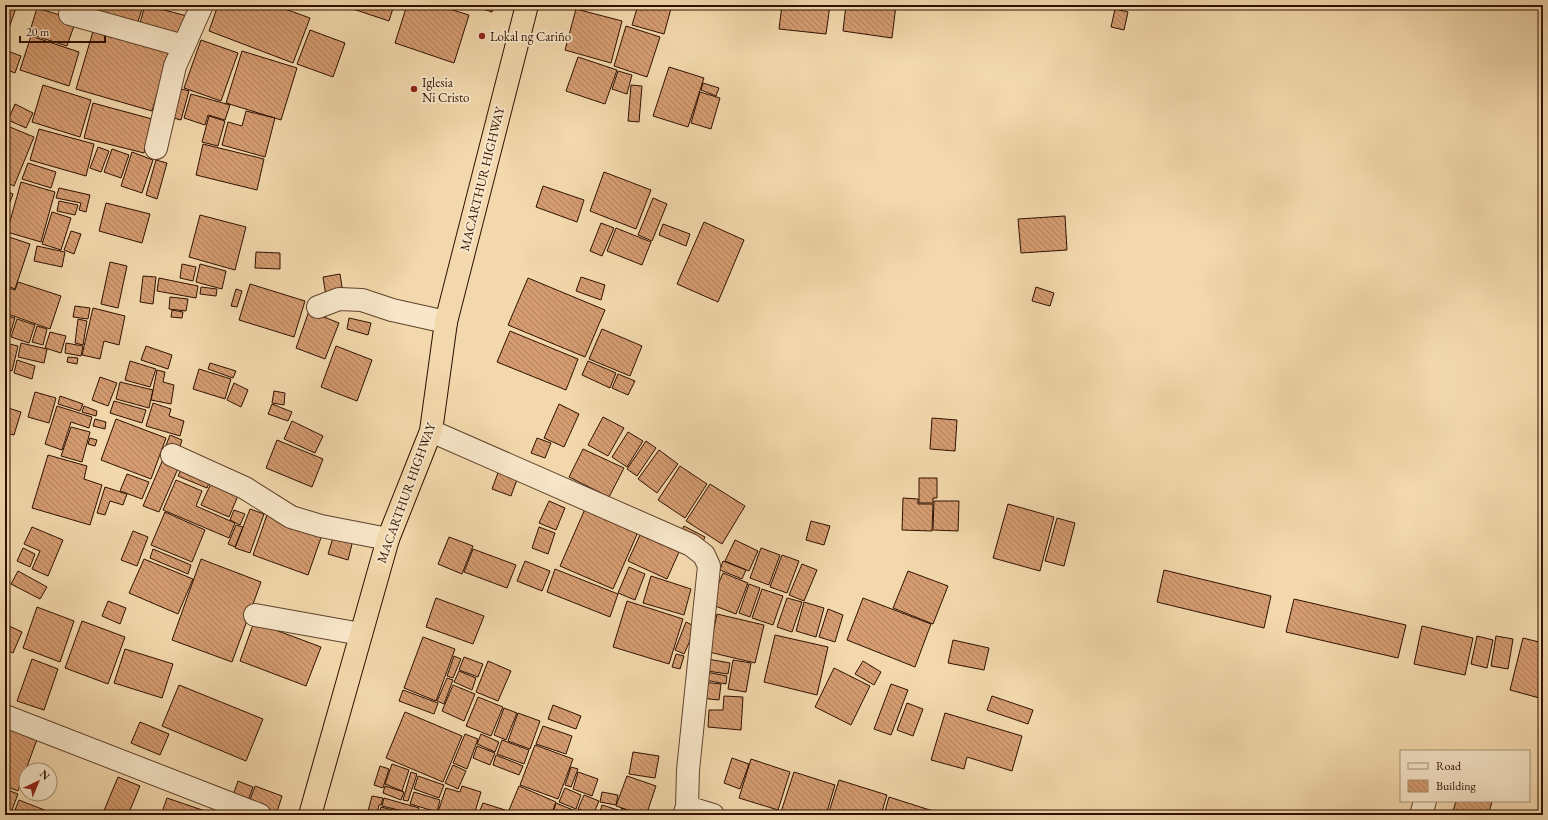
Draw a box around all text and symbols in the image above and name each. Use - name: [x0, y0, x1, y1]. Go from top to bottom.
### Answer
- scale bar: [20, 18, 105, 44]
- text: 20 m: [26, 24, 50, 40]
- place label: Lokal ng Cariño: [490, 28, 571, 45]
- marker: Lokal ng Cariño: [477, 31, 487, 41]
- place label: Iglesia Ni Cristo: [422, 74, 470, 106]
- marker: Iglesia Ni Cristo: [409, 84, 419, 94]
- street label: MACARTHUR HIGHWAY: [456, 104, 508, 253]
- street label: MACARTHUR HIGHWAY: [373, 419, 440, 565]
- legend: [1400, 750, 1530, 802]
- text: Road: [1436, 758, 1462, 774]
- north arrow: [18, 762, 58, 802]
- text: N: [37, 767, 53, 783]
- text: Building: [1436, 778, 1477, 794]

